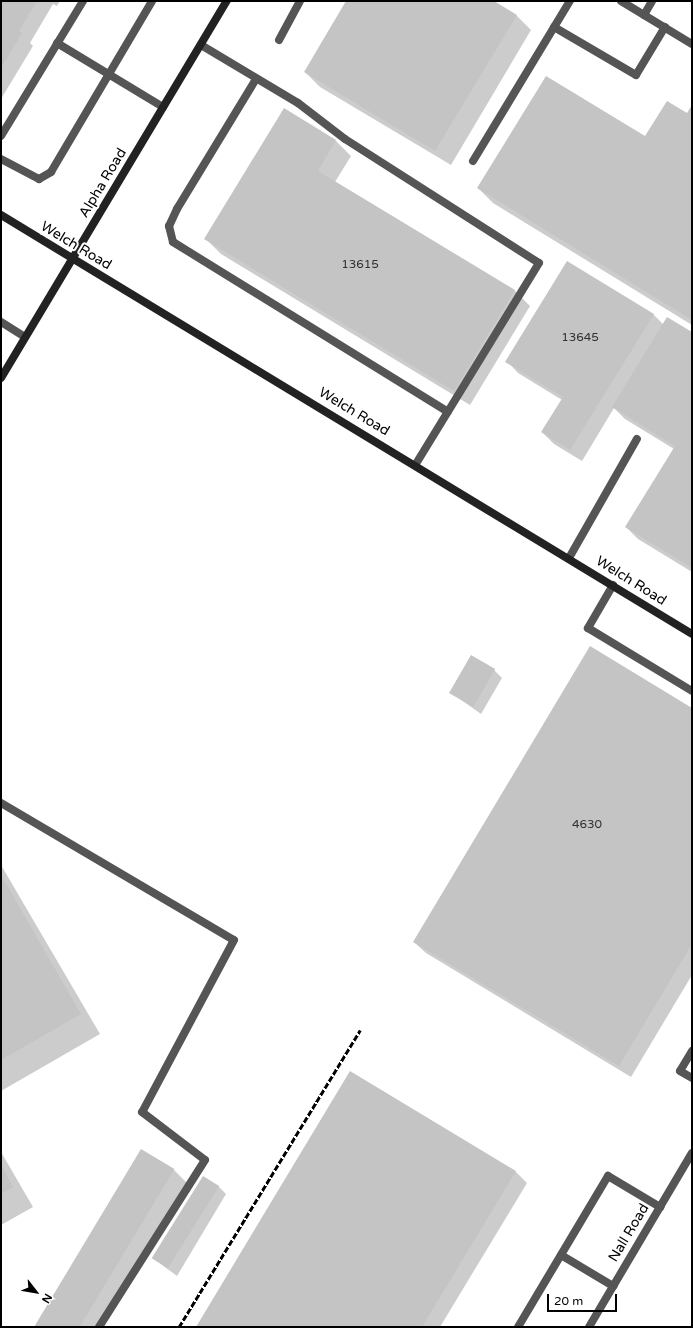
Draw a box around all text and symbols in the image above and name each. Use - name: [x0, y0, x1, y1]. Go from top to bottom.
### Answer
- street label: Alpha Road: [76, 145, 130, 221]
- street label: Welch Road: [37, 218, 115, 274]
- house number: 13615: [341, 258, 379, 272]
- house number: 13645: [561, 331, 599, 345]
- street label: Welch Road: [315, 384, 393, 440]
- street label: Welch Road: [593, 553, 669, 609]
- house number: 4630: [572, 818, 602, 832]
- street label: Nall Road: [605, 1201, 653, 1265]
- north arrow: [16, 1272, 56, 1312]
- scale bar: [549, 1286, 619, 1312]
- text: N: [39, 1291, 55, 1306]
- text: 20 m: [554, 1294, 583, 1308]

